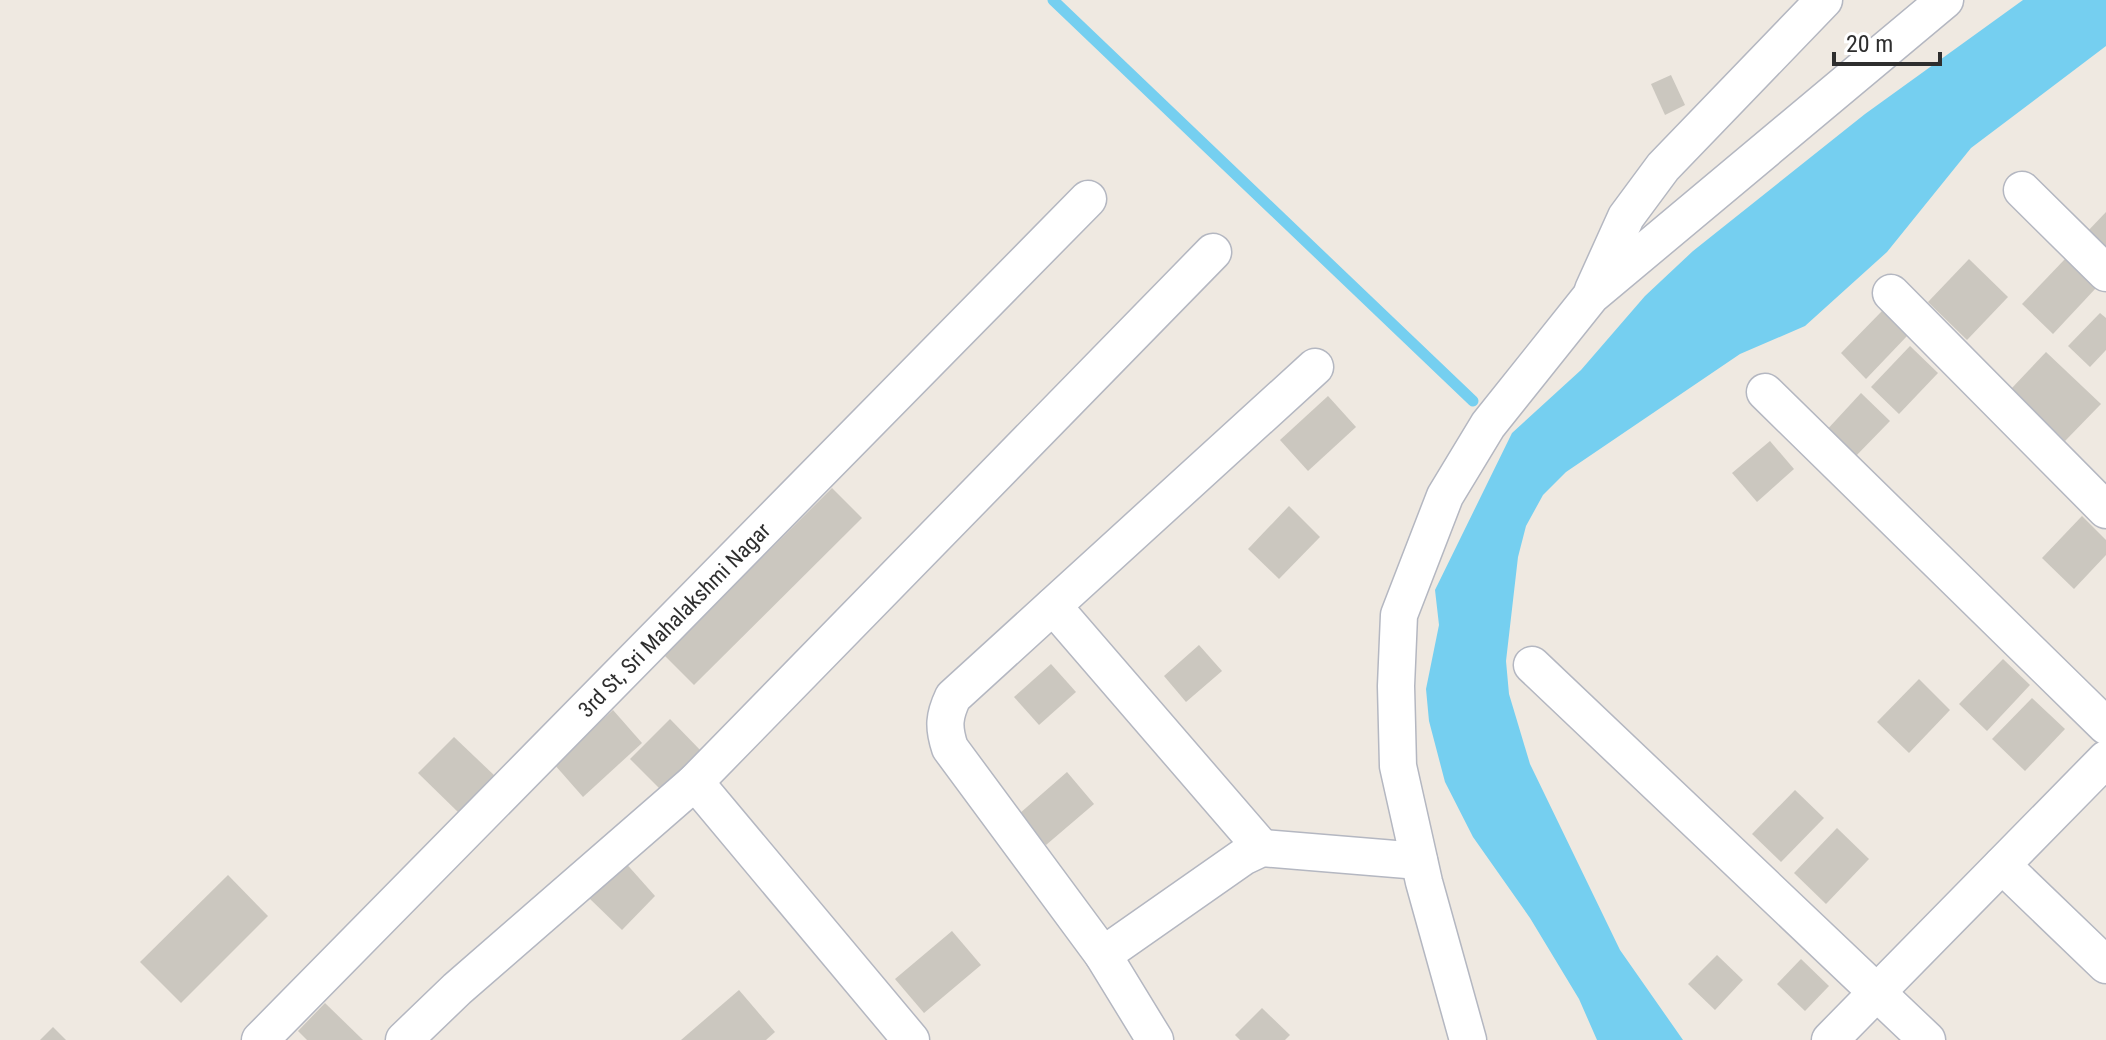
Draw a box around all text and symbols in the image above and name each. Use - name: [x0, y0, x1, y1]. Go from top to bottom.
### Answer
- scale bar: [1834, 16, 1940, 66]
- text: 20 m: [1846, 30, 1893, 58]
- street label: 3rd St, Sri Mahalakshmi Nagar: [573, 517, 775, 722]

